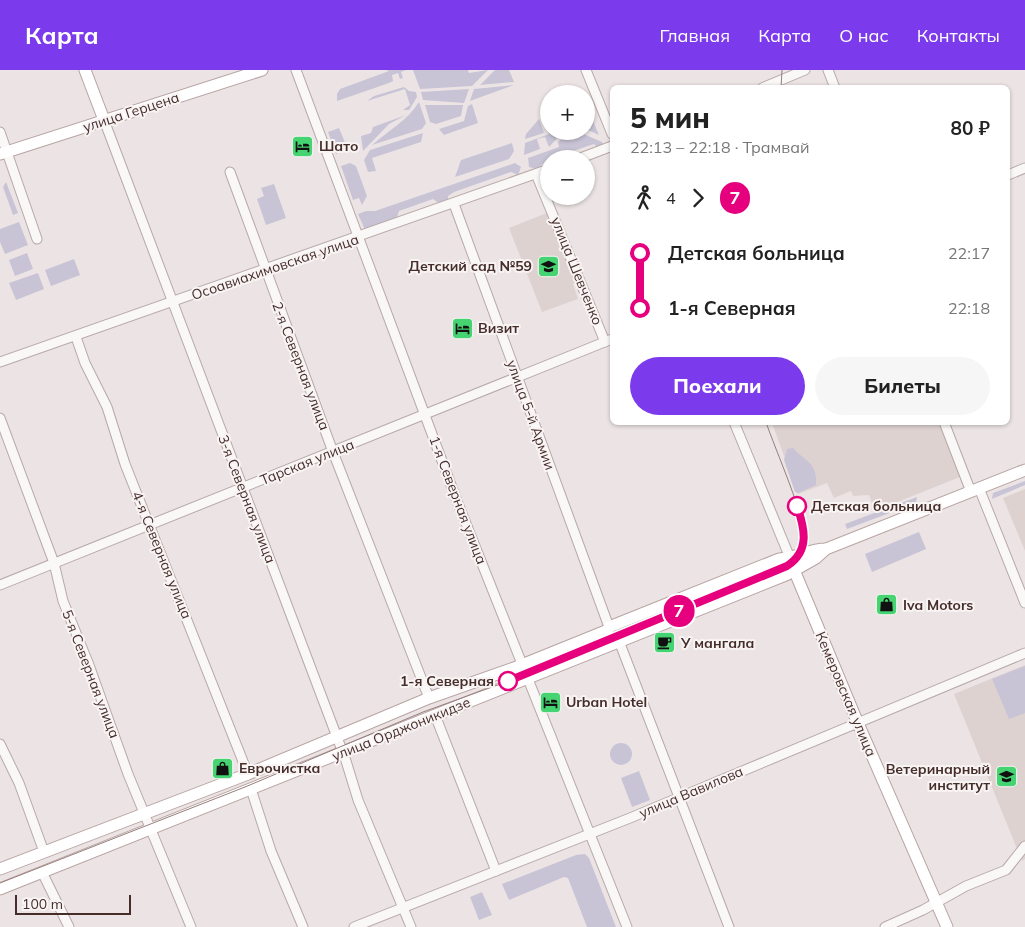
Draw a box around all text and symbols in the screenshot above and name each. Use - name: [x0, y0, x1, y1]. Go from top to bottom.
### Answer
- text: Карта: [25, 20, 99, 50]
- text: Главная: [660, 24, 730, 47]
- text: Карта: [758, 24, 811, 47]
- text: О нас: [839, 24, 889, 47]
- text: Контакты: [917, 24, 1000, 47]
- map controls: [540, 85, 595, 205]
- button: +: [540, 85, 595, 140]
- street label: улица Герцена: [81, 88, 181, 136]
- text: 5 мин: [630, 100, 710, 135]
- text: 80 ₽: [951, 116, 990, 140]
- hotel icon: Шато: [291, 134, 315, 158]
- place label: Шато: [319, 137, 358, 155]
- text: 22:13 – 22:18 · Трамвай: [630, 137, 810, 157]
- button: −: [540, 150, 595, 205]
- icon: walk: [630, 184, 658, 212]
- icon: forward: [684, 184, 712, 212]
- text: 7: [730, 186, 740, 209]
- text: 4: [666, 188, 676, 208]
- street label: улица Шевченко: [547, 214, 607, 328]
- street label: Осоавиахимовская улица: [189, 230, 361, 304]
- text: Детская больница: [668, 241, 845, 265]
- text: 22:17: [948, 243, 990, 263]
- school or university icon: Детский сад №59: [536, 254, 560, 278]
- place label: Детский сад №59: [408, 257, 532, 275]
- text: 1-я Северная: [668, 296, 796, 320]
- text: 22:18: [948, 298, 990, 318]
- street label: 2-я Северная улица: [268, 299, 334, 433]
- hotel icon: Визит: [450, 316, 474, 340]
- place label: Визит: [478, 319, 519, 337]
- button: Поехали: [630, 357, 805, 415]
- button: Билеты: [815, 357, 990, 415]
- street label: улица 5-й Армии: [503, 358, 559, 472]
- street label: 3-я Северная улица: [214, 432, 280, 566]
- street label: 1-я Северная улица: [425, 433, 491, 567]
- street label: Тарская улица: [257, 435, 357, 489]
- street label: 4-я Северная улица: [128, 489, 196, 621]
- marker: Детская больница: [787, 496, 807, 516]
- place label: Детская больница: [811, 497, 941, 515]
- shop icon: Iva Motors: [875, 593, 899, 617]
- line badge: 7: [663, 595, 695, 627]
- place label: Iva Motors: [903, 596, 973, 614]
- text: 7: [674, 599, 684, 622]
- street label: 5-я Северная улица: [58, 607, 124, 741]
- street label: Кемеровская улица: [812, 629, 880, 759]
- cafe icon: У мангала: [653, 631, 677, 655]
- place label: У мангала: [680, 634, 754, 652]
- marker: 1-я Северная: [498, 671, 518, 691]
- place label: 1-я Северная: [400, 672, 494, 690]
- hotel icon: Urban Hotel: [538, 690, 562, 714]
- street label: улица Орджоникидзе: [329, 693, 473, 765]
- place label: Urban Hotel: [566, 693, 647, 711]
- shop icon: Еврочистка: [211, 756, 235, 780]
- place label: Еврочистка: [239, 759, 320, 777]
- place label: Ветеринарный институт: [886, 760, 990, 794]
- street label: улица Вавилова: [636, 762, 746, 822]
- school or university icon: Ветеринарный институт: [994, 765, 1018, 789]
- scale bar: [15, 892, 131, 915]
- text: 100 m: [22, 895, 63, 913]

